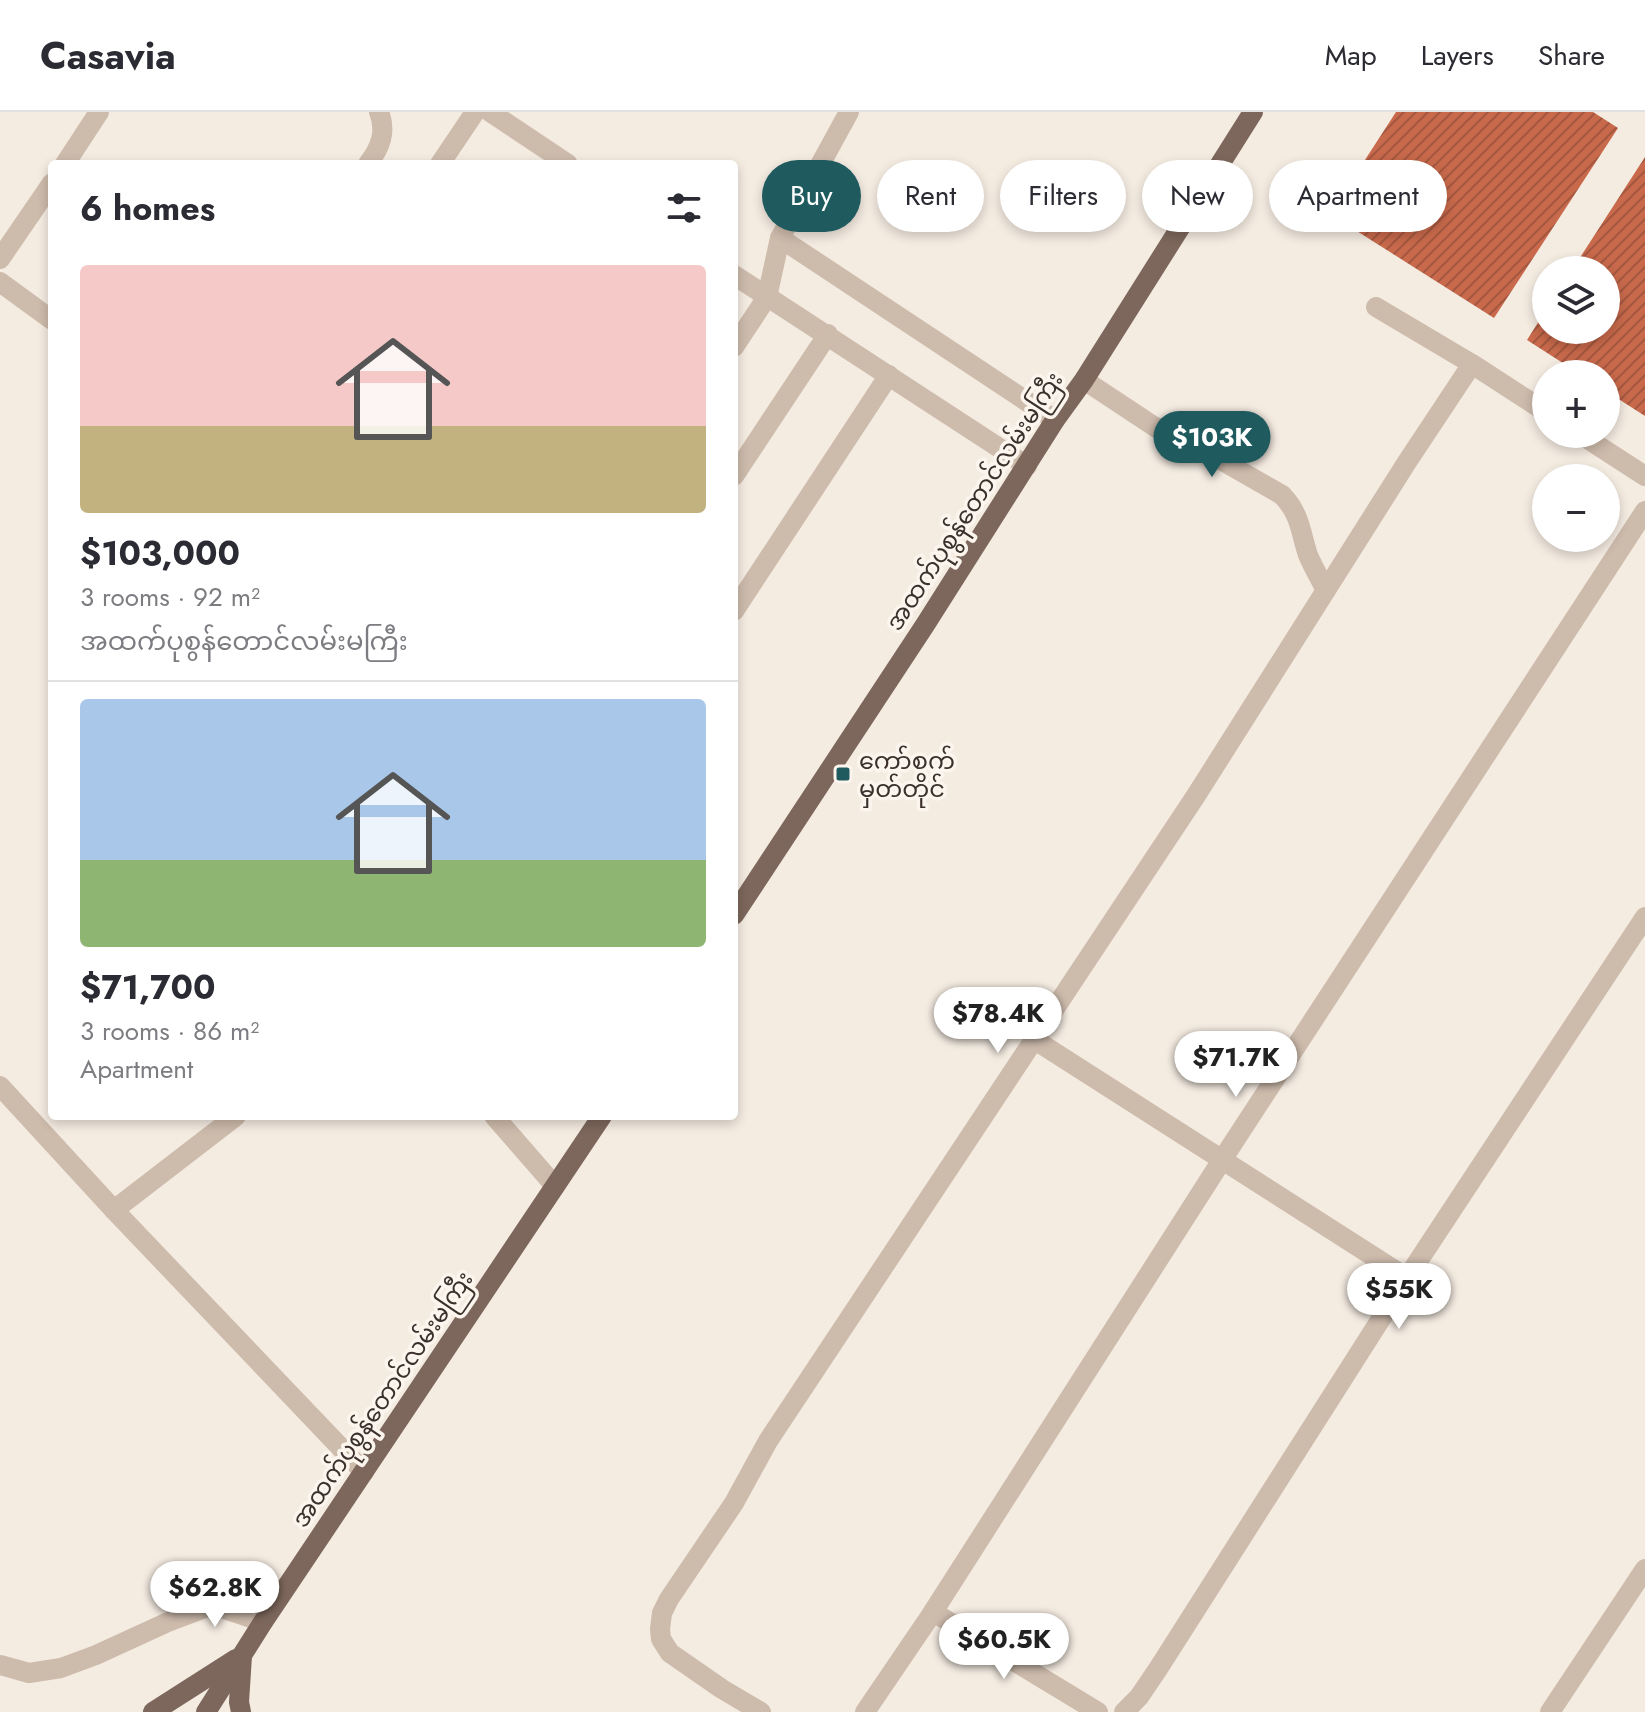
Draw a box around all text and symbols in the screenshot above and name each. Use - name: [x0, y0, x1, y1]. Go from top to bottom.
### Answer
- text: Casavia: [40, 28, 176, 83]
- text: Map: [1325, 35, 1377, 76]
- text: Layers: [1421, 35, 1494, 76]
- text: Share: [1538, 35, 1605, 76]
- chip: Buy: [762, 160, 861, 232]
- chip: Rent: [877, 160, 984, 232]
- chip: Filters: [1000, 160, 1126, 232]
- chip: New: [1142, 160, 1253, 232]
- chip: Apartment: [1269, 160, 1447, 232]
- text: 6 homes: [80, 184, 215, 233]
- icon: filters: [662, 186, 706, 230]
- map controls: [1532, 256, 1620, 552]
- button: layers: [1532, 256, 1620, 344]
- icon: home: [321, 317, 465, 461]
- button: +: [1532, 360, 1620, 448]
- street label: အထက်ပုစွန်တောင်လမ်းမကြီး: [877, 365, 1073, 639]
- pin: $103K: [1156, 411, 1268, 479]
- text: $103K: [1172, 418, 1252, 456]
- button: −: [1532, 464, 1620, 552]
- text: $103,000: [80, 529, 240, 578]
- text: 3 rooms · 92 m²: [80, 578, 260, 616]
- text: အထက်ပုစွန်တောင်လမ်းမကြီး: [80, 622, 408, 660]
- place label: ကော်စက် မှတ်တိုင်: [859, 743, 955, 808]
- icon: home: [321, 751, 465, 895]
- marker: ကော်စက် မှတ်တိုင်: [834, 765, 852, 783]
- text: $71,700: [80, 963, 216, 1012]
- pin: $78.4K: [933, 987, 1063, 1055]
- text: $78.4K: [952, 994, 1044, 1032]
- text: 3 rooms · 86 m²: [80, 1012, 259, 1050]
- pin: $71.7K: [1171, 1031, 1301, 1099]
- text: $71.7K: [1192, 1038, 1280, 1076]
- text: Apartment: [80, 1050, 193, 1088]
- pin: $55K: [1352, 1263, 1446, 1331]
- street label: အထက်ပုစွန်တောင်လမ်းမကြီး: [283, 1264, 483, 1535]
- text: $55K: [1365, 1270, 1433, 1308]
- pin: $62.8K: [150, 1561, 280, 1629]
- text: $62.8K: [168, 1568, 262, 1606]
- pin: $60.5K: [939, 1613, 1069, 1681]
- text: $60.5K: [957, 1620, 1051, 1658]

